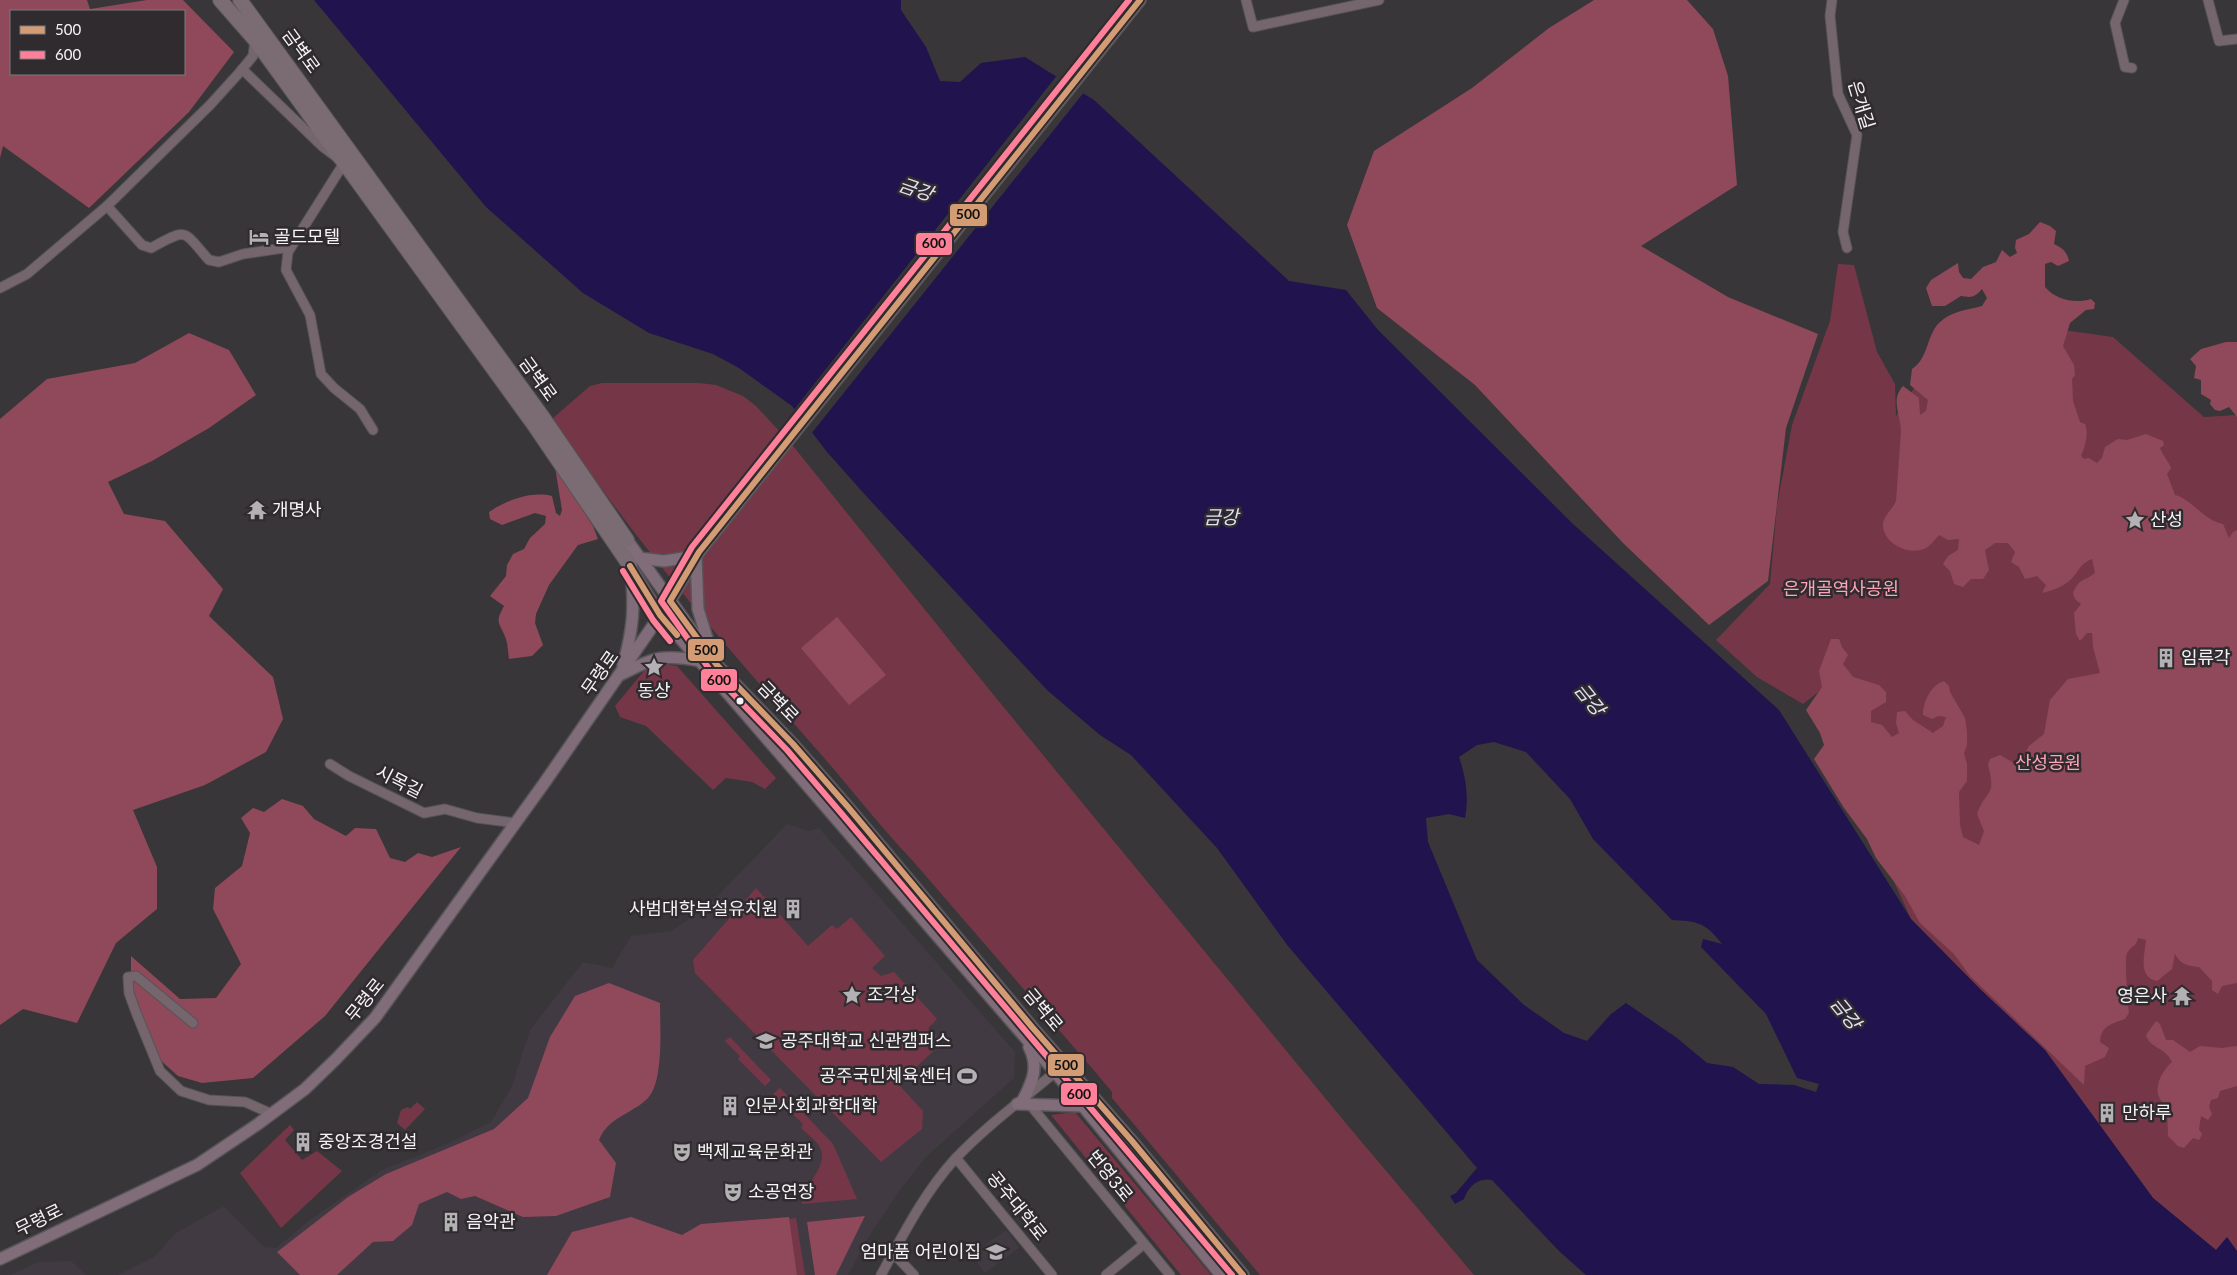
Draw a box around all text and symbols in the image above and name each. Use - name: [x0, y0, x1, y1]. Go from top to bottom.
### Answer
- legend: [10, 10, 185, 75]
- text: 500: [55, 20, 81, 38]
- street label: 금벽로: [278, 24, 325, 77]
- text: 600: [55, 45, 81, 63]
- street label: 은개길: [1844, 78, 1880, 132]
- water label: 금강: [896, 172, 939, 206]
- line badge: 500: [949, 203, 988, 227]
- text: 500: [956, 205, 980, 222]
- place label: 골드모텔: [274, 225, 340, 247]
- hotel icon: 골드모텔: [248, 226, 270, 248]
- line badge: 600: [915, 232, 953, 256]
- text: 600: [922, 234, 946, 251]
- street label: 금벽로: [515, 352, 562, 405]
- place label: 개명사: [272, 498, 322, 520]
- temple icon: 개명사: [246, 499, 268, 521]
- water label: 금강: [1204, 505, 1241, 528]
- place label: 산성: [2150, 508, 2183, 530]
- place icon: 산성: [2124, 509, 2146, 531]
- park label: 은개골역사공원: [1783, 577, 1899, 599]
- line badge: 500: [687, 638, 725, 662]
- text: 500: [694, 641, 718, 658]
- street label: 무령로: [576, 646, 622, 699]
- place label: 임류각: [2181, 646, 2231, 668]
- building icon: 임류각: [2155, 647, 2177, 669]
- place icon: 동상: [643, 656, 665, 678]
- line badge: 600: [700, 668, 738, 692]
- text: 600: [707, 671, 731, 688]
- street label: 금벽로: [754, 676, 804, 727]
- water label: 금강: [1570, 678, 1612, 721]
- place label: 동상: [637, 679, 671, 701]
- unlabelled marker: [735, 696, 745, 706]
- park label: 산성공원: [2015, 751, 2081, 773]
- street label: 시목길: [372, 760, 427, 802]
- place label: 사범대학부설유치원: [629, 897, 778, 919]
- building icon: 사범대학부설유치원: [782, 898, 804, 920]
- street label: 무령로: [340, 973, 388, 1026]
- place label: 조각상: [867, 983, 917, 1005]
- street label: 금벽로: [1019, 983, 1068, 1035]
- place icon: 조각상: [841, 984, 863, 1006]
- place label: 영은사: [2117, 984, 2167, 1006]
- temple icon: 영은사: [2171, 985, 2193, 1007]
- water label: 금강: [1826, 992, 1868, 1035]
- place label: 공주대학교 신관캠퍼스: [781, 1029, 951, 1051]
- school or university icon: 공주대학교 신관캠퍼스: [755, 1030, 777, 1052]
- line badge: 500: [1047, 1053, 1085, 1077]
- text: 500: [1054, 1056, 1078, 1073]
- place label: 공주국민체육센터: [820, 1064, 952, 1086]
- sports icon: 공주국민체육센터: [956, 1065, 978, 1087]
- line badge: 600: [1060, 1082, 1098, 1106]
- text: 600: [1067, 1085, 1091, 1102]
- place label: 인문사회과학대학: [745, 1094, 877, 1116]
- building icon: 인문사회과학대학: [719, 1095, 741, 1117]
- place label: 만하루: [2122, 1101, 2172, 1123]
- building icon: 만하루: [2096, 1102, 2118, 1124]
- place label: 중앙조경건설: [318, 1130, 417, 1152]
- building icon: 중앙조경건설: [292, 1131, 314, 1153]
- place label: 백제교육문화관: [697, 1140, 813, 1162]
- theatre icon: 백제교육문화관: [671, 1141, 693, 1163]
- street label: 번영3로: [1083, 1145, 1138, 1206]
- street label: 공주대학로: [983, 1166, 1052, 1244]
- place label: 소공연장: [748, 1180, 814, 1202]
- theatre icon: 소공연장: [722, 1181, 744, 1203]
- street label: 무령로: [11, 1198, 66, 1240]
- place label: 음악관: [466, 1210, 516, 1232]
- building icon: 음악관: [440, 1211, 462, 1233]
- place label: 엄마품 어린이집: [860, 1240, 981, 1262]
- school or university icon: 엄마품 어린이집: [985, 1241, 1007, 1263]

